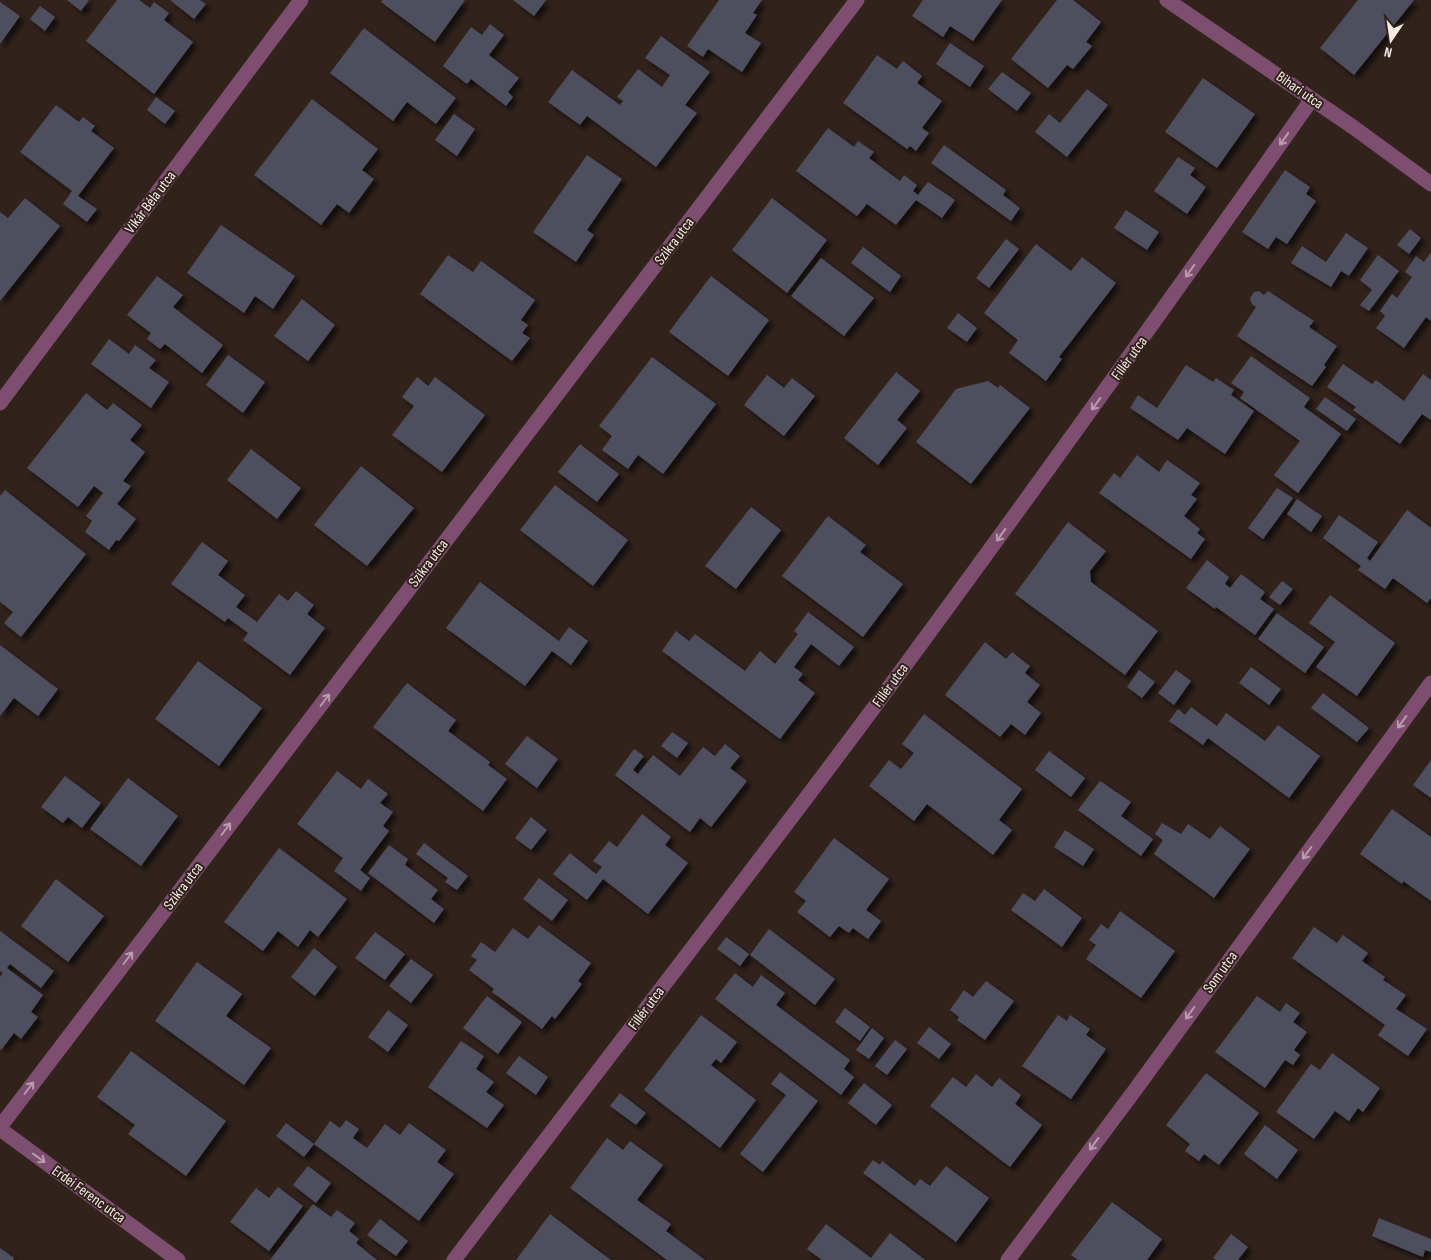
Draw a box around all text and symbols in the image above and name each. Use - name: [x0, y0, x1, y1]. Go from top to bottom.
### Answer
- north arrow: [1366, 15, 1416, 65]
- text: N: [1383, 43, 1394, 61]
- street label: Bihari utca: [1272, 67, 1327, 114]
- one-way arrow: [1279, 131, 1289, 145]
- street label: Vikár Béla utca: [121, 167, 180, 237]
- street label: Szikra utca: [650, 214, 699, 269]
- one-way arrow: [1185, 264, 1195, 278]
- street label: Fillér utca: [1107, 333, 1152, 384]
- one-way arrow: [1091, 397, 1101, 411]
- one-way arrow: [995, 528, 1006, 541]
- street label: Szikra utca: [404, 536, 453, 591]
- street label: Fillér utca: [868, 660, 913, 711]
- one-way arrow: [319, 694, 330, 707]
- one-way arrow: [1397, 715, 1407, 729]
- one-way arrow: [221, 822, 231, 836]
- one-way arrow: [1302, 846, 1312, 860]
- street label: Szikra utca: [159, 859, 208, 914]
- street label: Som utca: [1199, 948, 1242, 997]
- one-way arrow: [122, 952, 133, 965]
- street label: Fillér utca: [624, 983, 669, 1034]
- one-way arrow: [1185, 1006, 1196, 1019]
- one-way arrow: [24, 1082, 35, 1095]
- one-way arrow: [1089, 1137, 1100, 1150]
- one-way arrow: [32, 1153, 46, 1163]
- street label: Erdei Ferenc utca: [48, 1161, 129, 1228]

